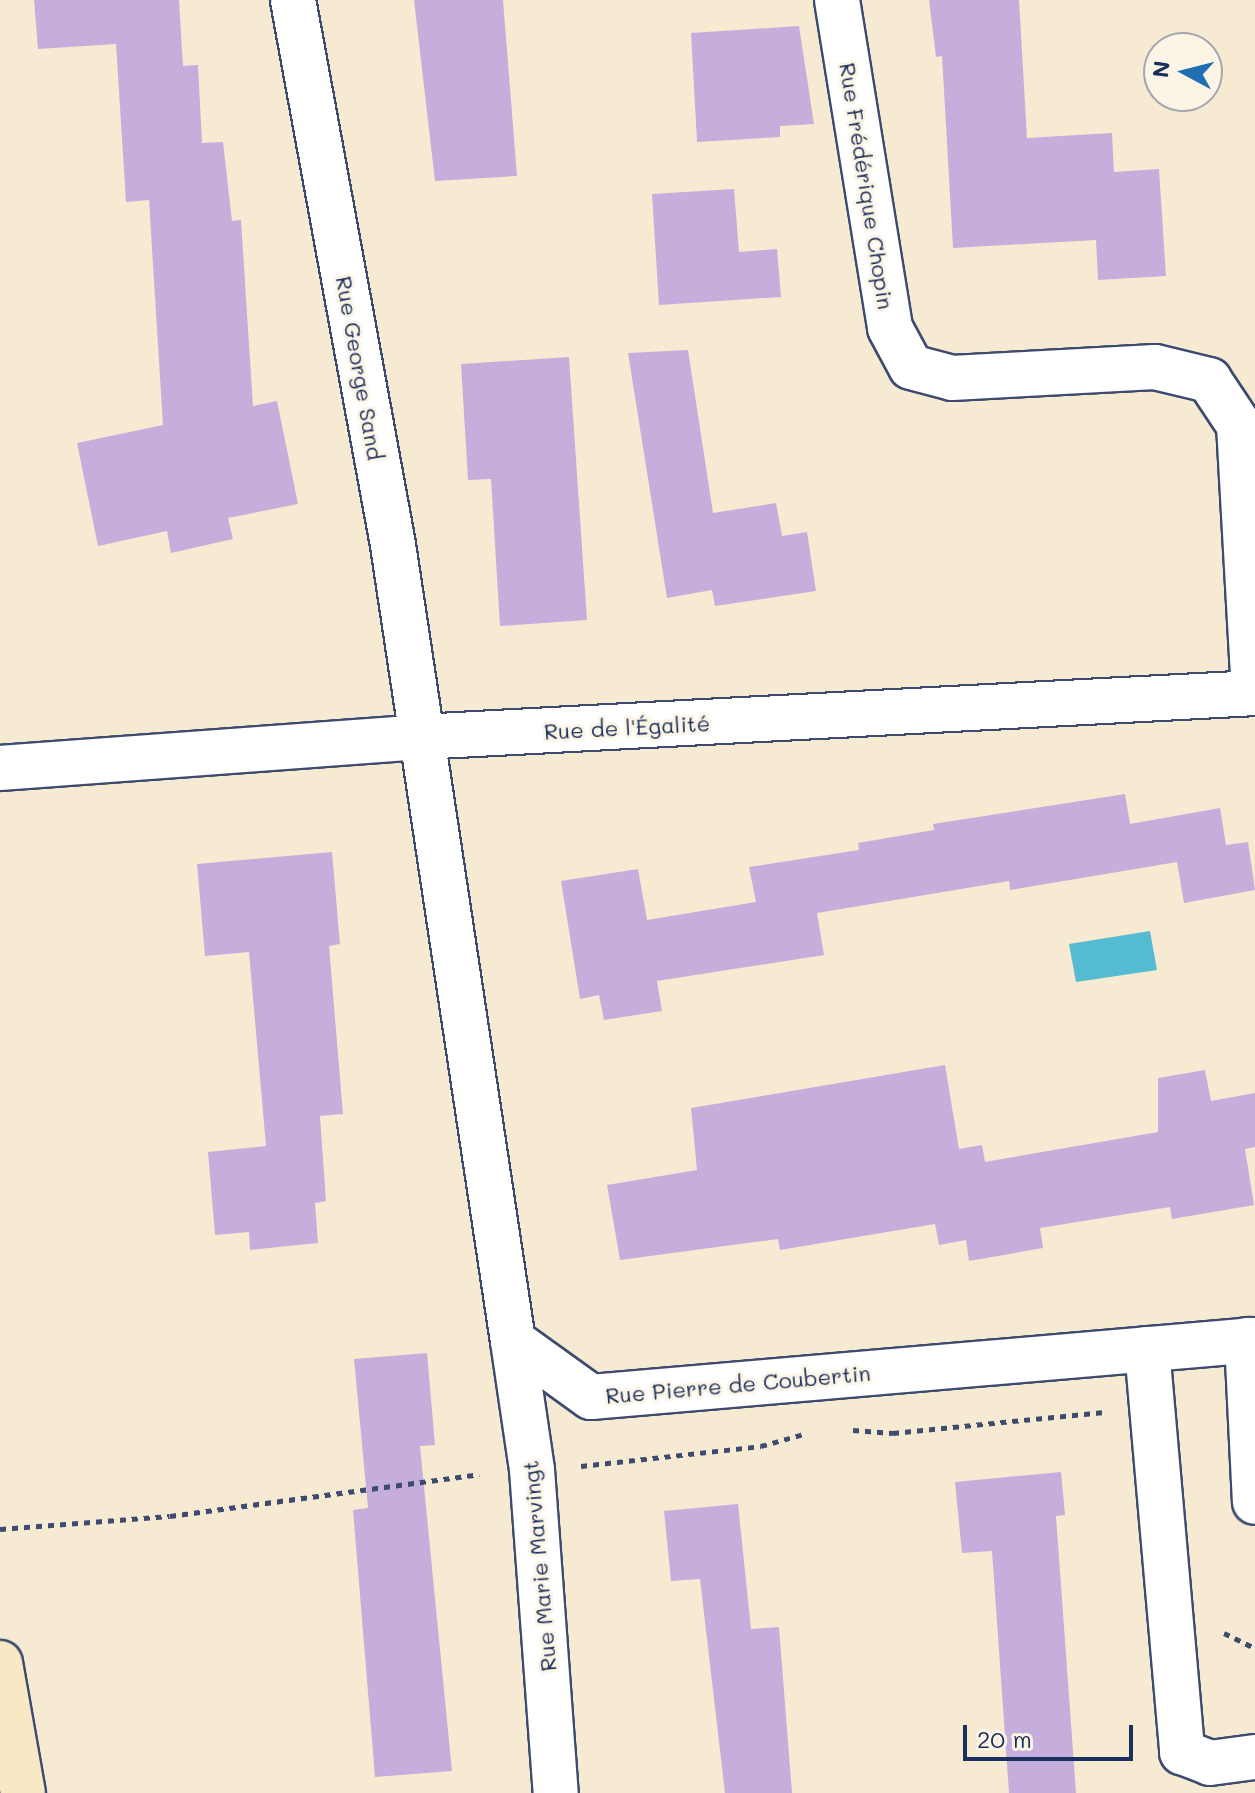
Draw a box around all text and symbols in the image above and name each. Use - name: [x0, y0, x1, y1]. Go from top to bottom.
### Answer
- north arrow: [1143, 32, 1223, 112]
- text: N: [1145, 59, 1176, 79]
- street label: Rue Frédérique Chopin: [834, 61, 900, 311]
- street label: Rue George Sand: [331, 274, 389, 462]
- street label: Rue de l'Égalité: [543, 709, 711, 745]
- street label: Rue Pierre de Coubertin: [604, 1359, 872, 1409]
- street label: Rue Marie Marvingt: [517, 1459, 561, 1673]
- scale bar: [967, 1709, 1137, 1759]
- text: 20 m: [977, 1723, 1032, 1754]

